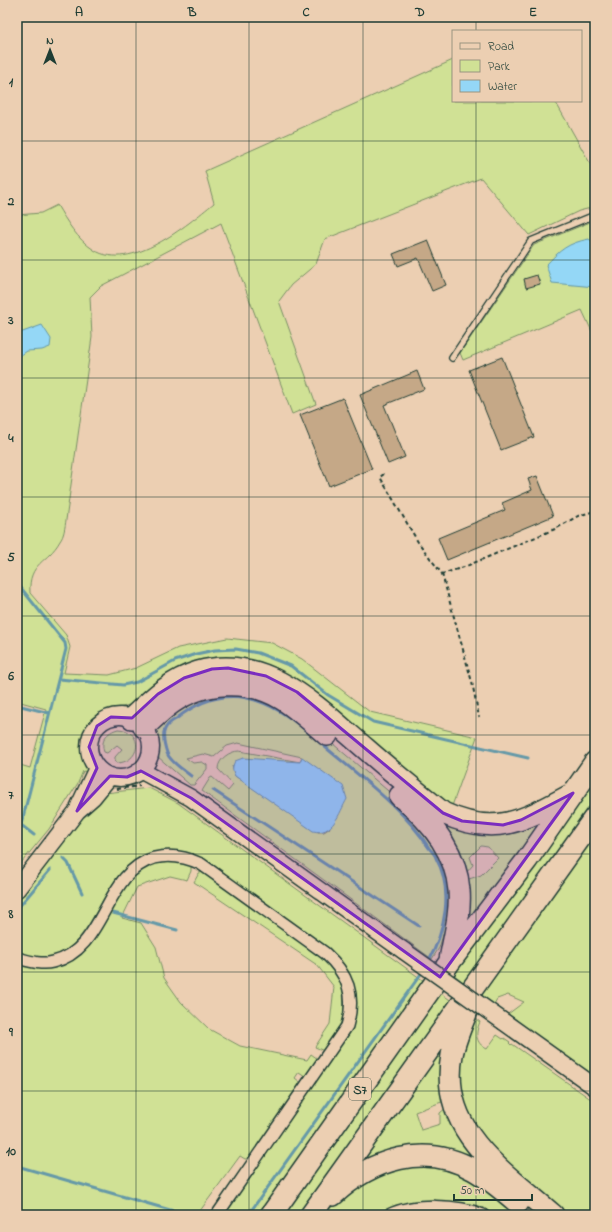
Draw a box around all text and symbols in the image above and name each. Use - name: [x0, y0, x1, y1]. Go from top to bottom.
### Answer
- text: A: [75, 3, 83, 22]
- text: B: [187, 3, 197, 22]
- text: C: [302, 3, 310, 22]
- text: D: [414, 3, 425, 22]
- text: E: [529, 3, 537, 22]
- north arrow: [30, 30, 70, 70]
- legend: [452, 30, 582, 102]
- text: N: [46, 33, 54, 49]
- text: Road: [488, 38, 514, 56]
- text: Park: [488, 58, 510, 76]
- text: 1: [9, 73, 14, 92]
- text: Water: [488, 78, 517, 96]
- text: 2: [7, 192, 15, 211]
- text: 3: [7, 311, 14, 330]
- text: 4: [7, 429, 14, 448]
- text: 5: [7, 548, 15, 567]
- text: 6: [7, 667, 14, 686]
- text: 7: [8, 786, 14, 805]
- text: 8: [8, 905, 14, 924]
- text: 9: [8, 1023, 14, 1042]
- road number: S7: [349, 1078, 371, 1100]
- text: 10: [6, 1142, 16, 1161]
- scale bar: [454, 1176, 532, 1202]
- text: 50 m: [460, 1182, 484, 1200]

